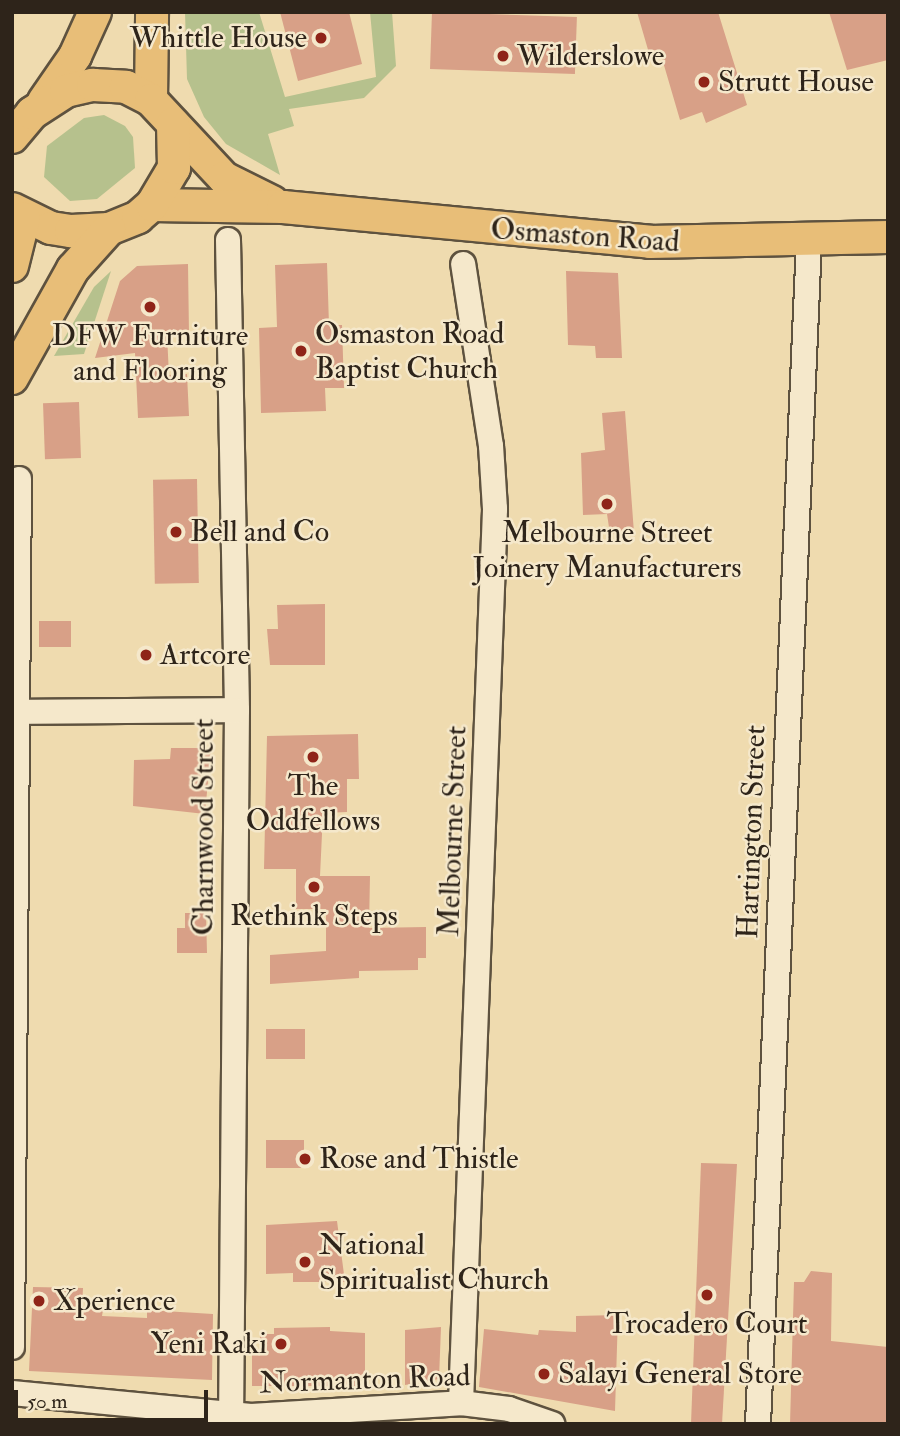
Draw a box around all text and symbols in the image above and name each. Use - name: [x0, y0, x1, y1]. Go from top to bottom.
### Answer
- place label: Whittle House: [130, 20, 307, 56]
- marker: Whittle House: [313, 30, 329, 46]
- place label: Wilderslowe: [517, 38, 664, 74]
- marker: Wilderslowe: [495, 48, 511, 64]
- place label: Strutt House: [718, 64, 874, 100]
- marker: Strutt House: [696, 74, 712, 90]
- street label: Osmaston Road: [489, 211, 681, 261]
- marker: DFW Furniture and Flooring: [142, 299, 158, 315]
- place label: Osmaston Road Baptist Church: [315, 316, 504, 386]
- place label: DFW Furniture and Flooring: [52, 318, 248, 388]
- marker: Osmaston Road Baptist Church: [293, 343, 309, 359]
- marker: Melbourne Street Joinery Manufacturers: [599, 496, 615, 512]
- place label: Bell and Co: [190, 514, 329, 550]
- place label: Melbourne Street Joinery Manufacturers: [472, 515, 742, 586]
- marker: Bell and Co: [168, 524, 184, 540]
- place label: Artcore: [160, 637, 250, 673]
- marker: Artcore: [138, 647, 154, 663]
- street label: Charnwood Street: [186, 719, 222, 935]
- street label: Hartington Street: [730, 724, 774, 940]
- street label: Melbourne Street: [431, 725, 475, 937]
- marker: The Oddfellows: [305, 749, 321, 765]
- place label: The Oddfellows: [246, 768, 380, 838]
- marker: Rethink Steps: [306, 879, 322, 895]
- place label: Rethink Steps: [230, 898, 398, 934]
- place label: Rose and Thistle: [319, 1141, 519, 1177]
- marker: Rose and Thistle: [297, 1151, 313, 1167]
- place label: National Spiritualist Church: [319, 1227, 549, 1298]
- marker: National Spiritualist Church: [297, 1254, 313, 1270]
- place label: Xperience: [53, 1283, 175, 1319]
- marker: Trocadero Court: [699, 1287, 715, 1303]
- marker: Xperience: [31, 1293, 47, 1309]
- place label: Trocadero Court: [607, 1306, 807, 1342]
- place label: Yeni Raki: [151, 1326, 267, 1362]
- marker: Yeni Raki: [273, 1336, 289, 1352]
- place label: Salayi General Store: [558, 1356, 802, 1392]
- street label: Normanton Road: [259, 1358, 471, 1402]
- marker: Salayi General Store: [536, 1366, 552, 1382]
- scale bar: [18, 1376, 212, 1420]
- text: 50 m: [27, 1388, 68, 1415]

